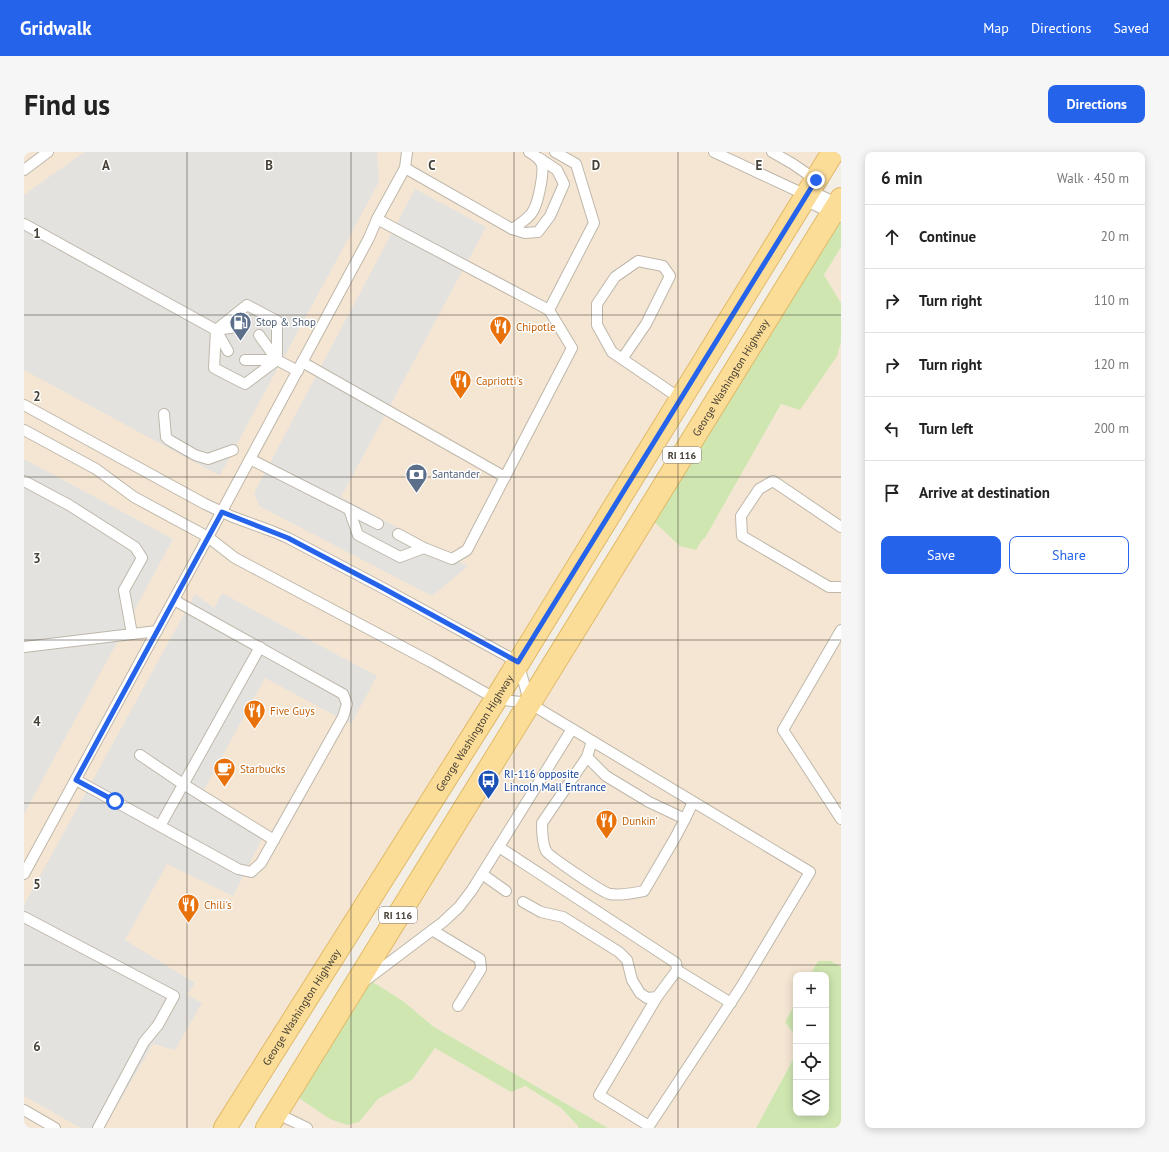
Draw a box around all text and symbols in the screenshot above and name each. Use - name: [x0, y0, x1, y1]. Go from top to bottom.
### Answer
- text: Gridwalk: [20, 16, 92, 40]
- text: Map: [983, 19, 1009, 37]
- text: Directions: [1031, 19, 1091, 37]
- text: Saved: [1113, 19, 1149, 37]
- button: Directions: [1048, 85, 1145, 123]
- text: Find us: [24, 86, 110, 123]
- text: A: [102, 157, 110, 174]
- text: B: [265, 157, 273, 174]
- text: C: [428, 157, 436, 174]
- text: D: [592, 157, 600, 174]
- text: E: [756, 157, 763, 174]
- text: 6 min: [881, 167, 922, 189]
- text: Walk · 450 m: [1057, 170, 1129, 187]
- route end: [807, 171, 825, 189]
- text: 1: [33, 225, 41, 242]
- icon: ahead: [881, 226, 903, 248]
- text: Continue: [919, 227, 976, 246]
- text: 20 m: [1101, 228, 1129, 245]
- icon: right: [881, 290, 903, 312]
- text: Turn right: [919, 291, 982, 310]
- text: 110 m: [1094, 292, 1129, 309]
- fuel station icon: Stop & Shop: [227, 309, 253, 342]
- restaurant icon: Chipotle: [487, 314, 513, 347]
- place label: Stop & Shop: [256, 315, 316, 329]
- street label: George Washington Highway: [689, 316, 773, 439]
- place label: Chipotle: [516, 320, 556, 334]
- icon: right: [881, 354, 903, 376]
- text: Turn right: [919, 355, 982, 374]
- text: 120 m: [1094, 356, 1129, 373]
- restaurant icon: Capriotti's: [447, 368, 473, 401]
- place label: Capriotti's: [476, 374, 523, 388]
- text: 2: [33, 388, 41, 405]
- icon: left: [881, 418, 903, 440]
- text: Turn left: [919, 419, 973, 438]
- text: 200 m: [1094, 420, 1129, 437]
- road number: RI 116: [663, 447, 701, 463]
- bank icon: Santander: [404, 461, 430, 494]
- place label: Santander: [432, 467, 480, 481]
- icon: arrive: [881, 482, 903, 504]
- text: Arrive at destination: [919, 483, 1050, 502]
- button: Save: [881, 536, 1001, 574]
- button: Share: [1009, 536, 1129, 574]
- text: 3: [33, 550, 41, 567]
- street label: George Washington Highway: [432, 671, 517, 794]
- restaurant icon: Five Guys: [242, 698, 268, 731]
- place label: Five Guys: [270, 704, 315, 718]
- text: 4: [33, 713, 41, 730]
- cafe icon: Starbucks: [211, 756, 237, 789]
- place label: Starbucks: [240, 762, 286, 776]
- bus stop icon: RI-116 opposite Lincoln Mall Entrance: [475, 767, 501, 800]
- place label: RI-116 opposite Lincoln Mall Entrance: [504, 767, 607, 794]
- route start: [106, 792, 124, 810]
- restaurant icon: Dunkin': [594, 808, 620, 841]
- place label: Dunkin': [622, 814, 658, 828]
- text: 5: [33, 876, 41, 893]
- restaurant icon: Chili's: [175, 892, 201, 925]
- place label: Chili's: [204, 898, 232, 912]
- road number: RI 116: [379, 907, 417, 923]
- street label: George Washington Highway: [259, 945, 344, 1068]
- map controls: [793, 972, 829, 1116]
- button: +: [793, 972, 829, 1008]
- button: −: [793, 1008, 829, 1044]
- text: 6: [33, 1038, 41, 1055]
- button: locate: [793, 1044, 829, 1080]
- button: layers: [793, 1080, 829, 1116]

